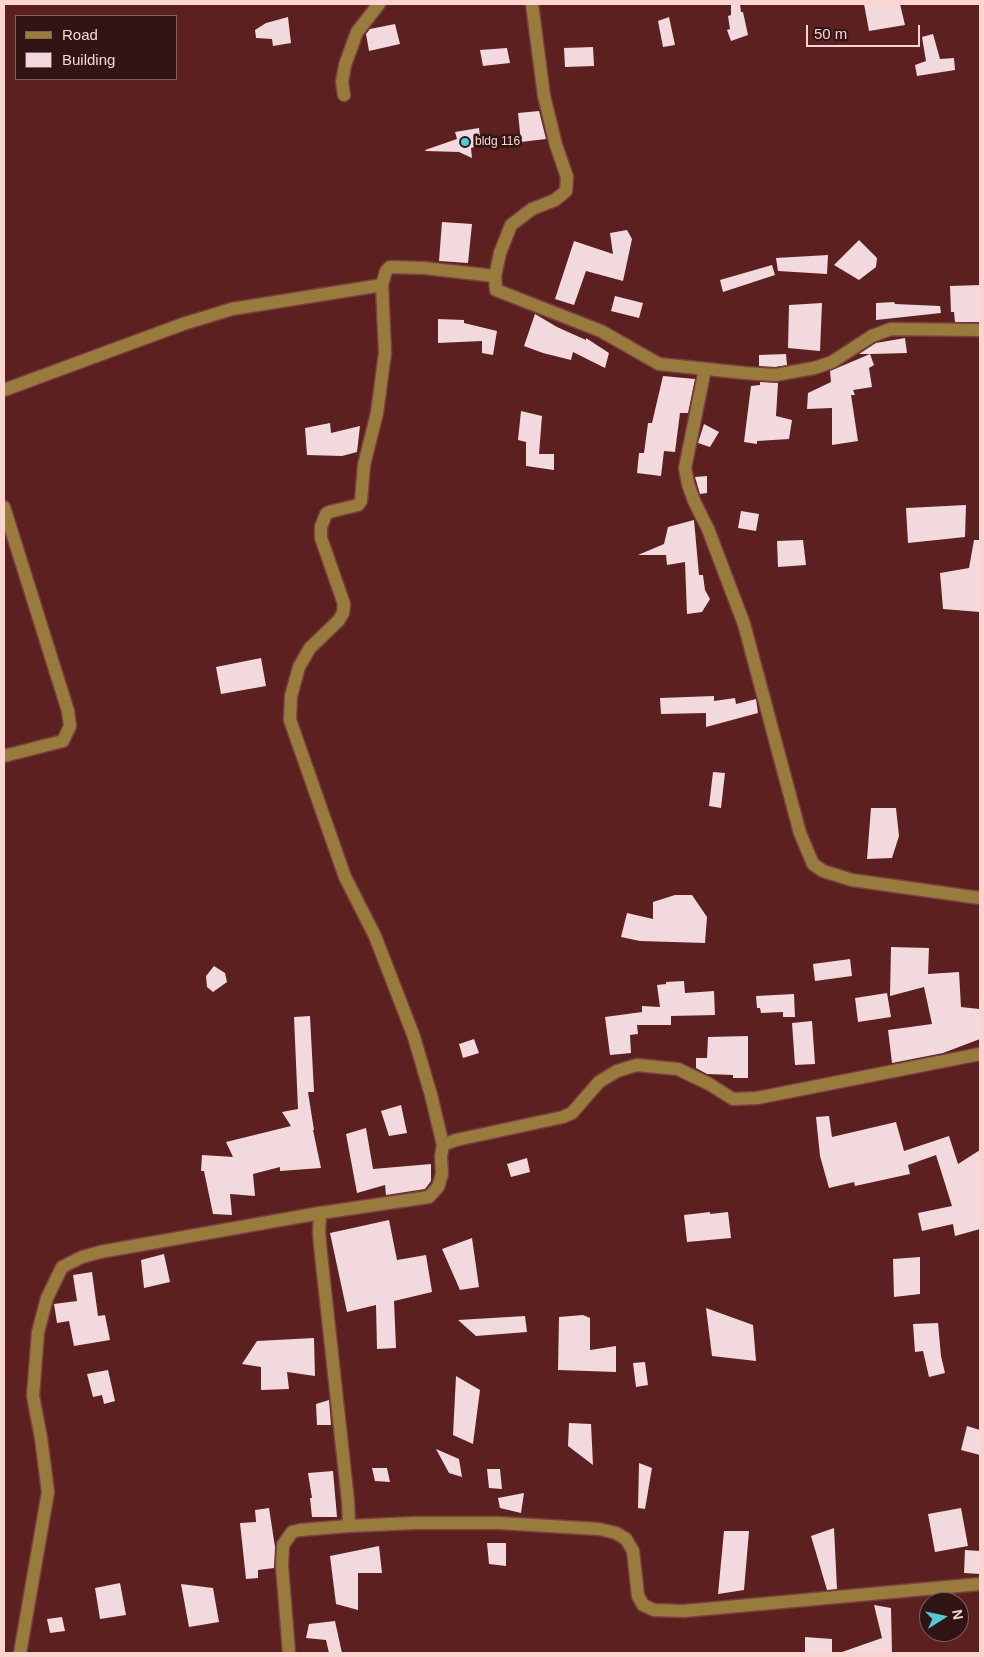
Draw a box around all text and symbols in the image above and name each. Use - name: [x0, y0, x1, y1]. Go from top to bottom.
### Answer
- legend: [15, 15, 178, 80]
- scale bar: [809, 15, 923, 47]
- text: 50 m: [814, 25, 847, 42]
- text: Road: [62, 26, 98, 43]
- text: Building: [62, 51, 115, 68]
- place label: bldg 116: [475, 135, 520, 149]
- marker: bldg 116: [459, 136, 471, 148]
- north arrow: [919, 1592, 969, 1642]
- text: N: [949, 1608, 967, 1621]

